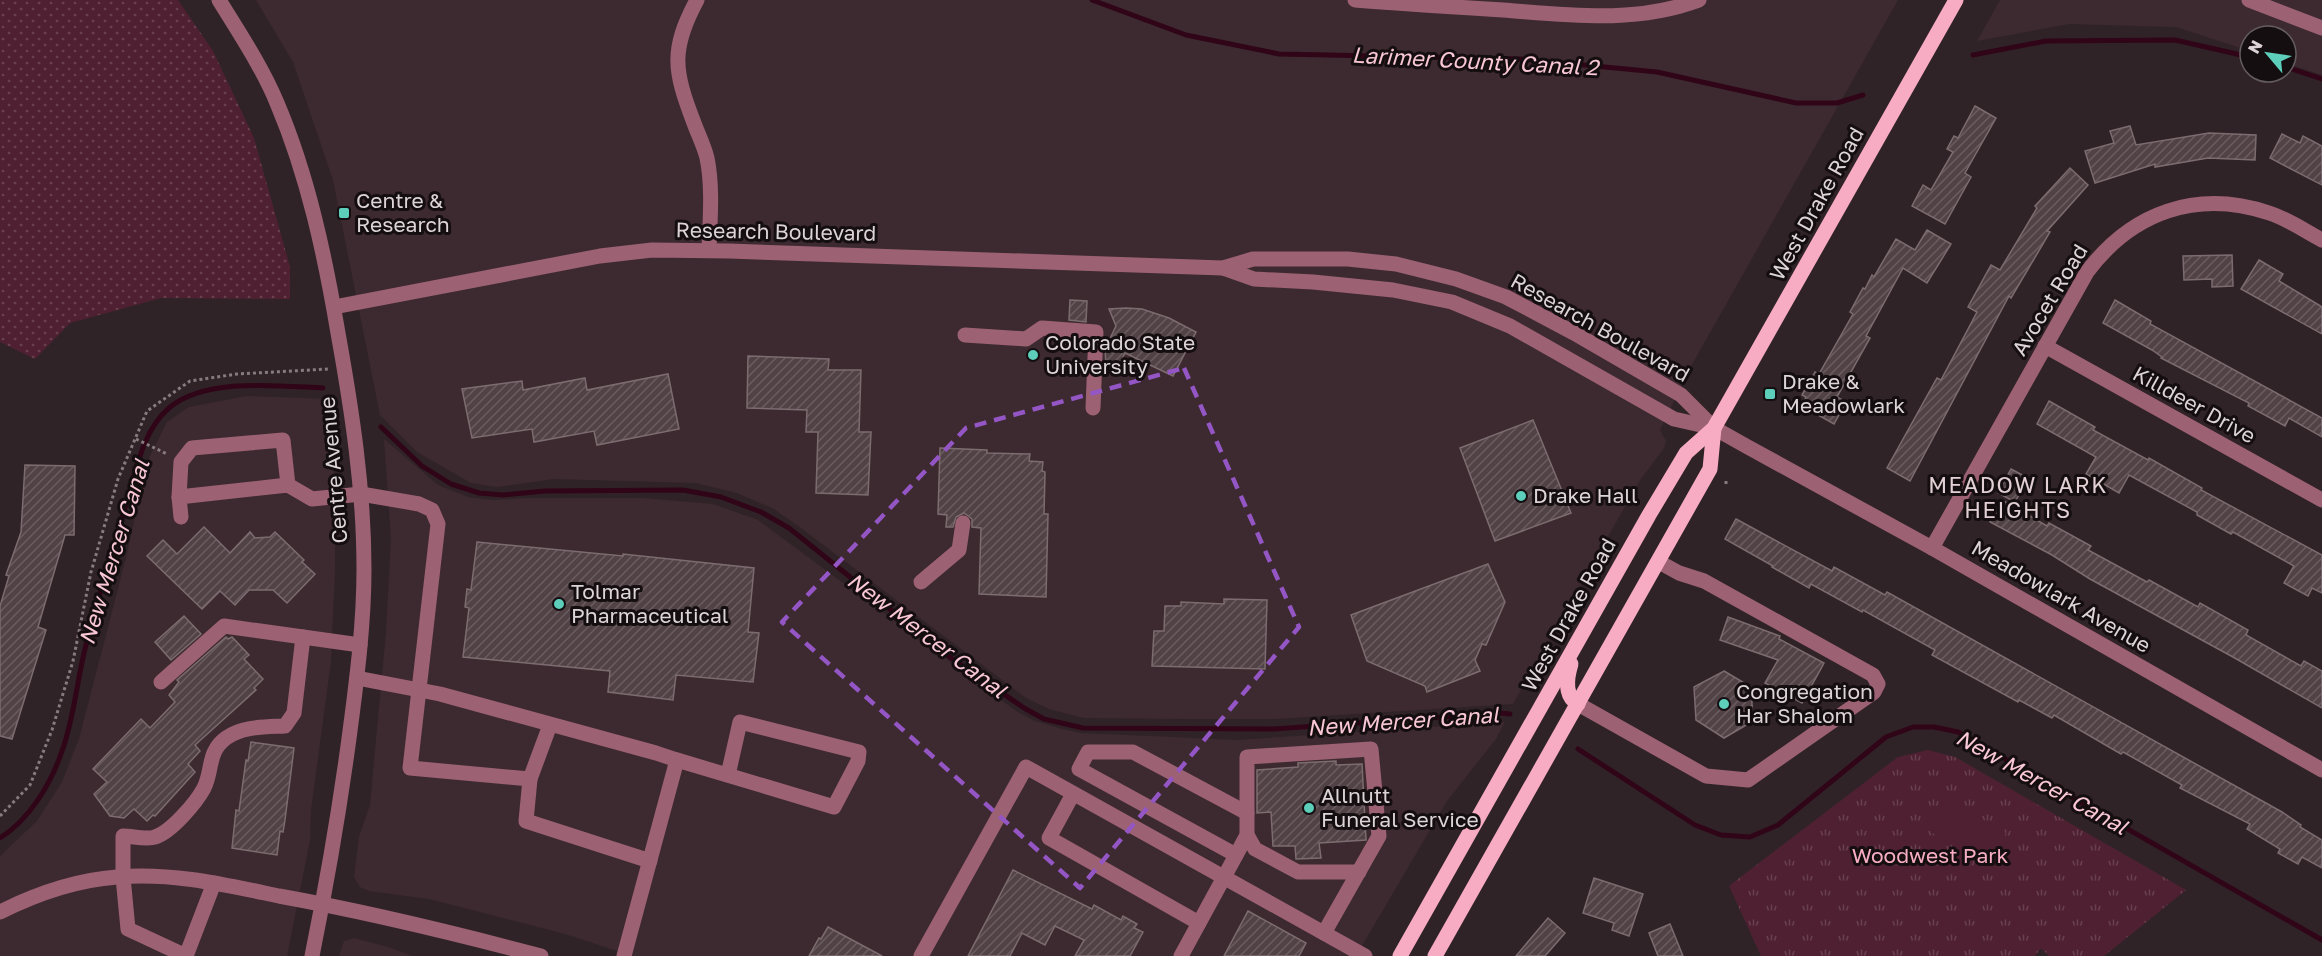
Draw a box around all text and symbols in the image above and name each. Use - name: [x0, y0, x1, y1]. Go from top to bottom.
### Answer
- north arrow: [2238, 24, 2298, 84]
- text: N: [2243, 37, 2267, 57]
- water label: Larimer County Canal 2: [1351, 41, 1601, 81]
- street label: West Drake Road: [1763, 122, 1869, 285]
- place label: Centre & Research: [356, 187, 450, 237]
- marker: Centre & Research: [337, 206, 351, 220]
- street label: Research Boulevard: [676, 216, 877, 246]
- street label: Avocet Road: [2006, 239, 2093, 360]
- street label: Research Boulevard: [1506, 267, 1694, 387]
- place label: Colorado State University: [1045, 329, 1195, 379]
- marker: Colorado State University: [1026, 348, 1040, 362]
- street label: Killdeer Drive: [2129, 360, 2260, 448]
- place label: Drake & Meadowlark: [1782, 368, 1905, 418]
- marker: Drake & Meadowlark: [1763, 387, 1777, 401]
- street label: Centre Avenue: [314, 396, 352, 544]
- water label: New Mercer Canal: [73, 455, 155, 648]
- district label: MEADOW LARK HEIGHTS: [1928, 471, 2108, 523]
- place label: Drake Hall: [1533, 482, 1638, 508]
- marker: Drake Hall: [1514, 489, 1528, 503]
- street label: West Drake Road: [1515, 533, 1621, 696]
- street label: Meadowlark Avenue: [1967, 534, 2156, 658]
- water label: New Mercer Canal: [843, 566, 1013, 704]
- place label: Tolmar Pharmaceutical: [571, 578, 729, 628]
- marker: Tolmar Pharmaceutical: [552, 597, 566, 611]
- place label: Congregation Har Shalom: [1736, 678, 1873, 728]
- marker: Congregation Har Shalom: [1717, 697, 1731, 711]
- water label: New Mercer Canal: [1306, 700, 1501, 741]
- water label: New Mercer Canal: [1952, 723, 2134, 840]
- place label: Allnutt Funeral Service: [1321, 782, 1479, 832]
- marker: Allnutt Funeral Service: [1302, 801, 1316, 815]
- park label: Woodwest Park: [1852, 842, 2008, 868]

